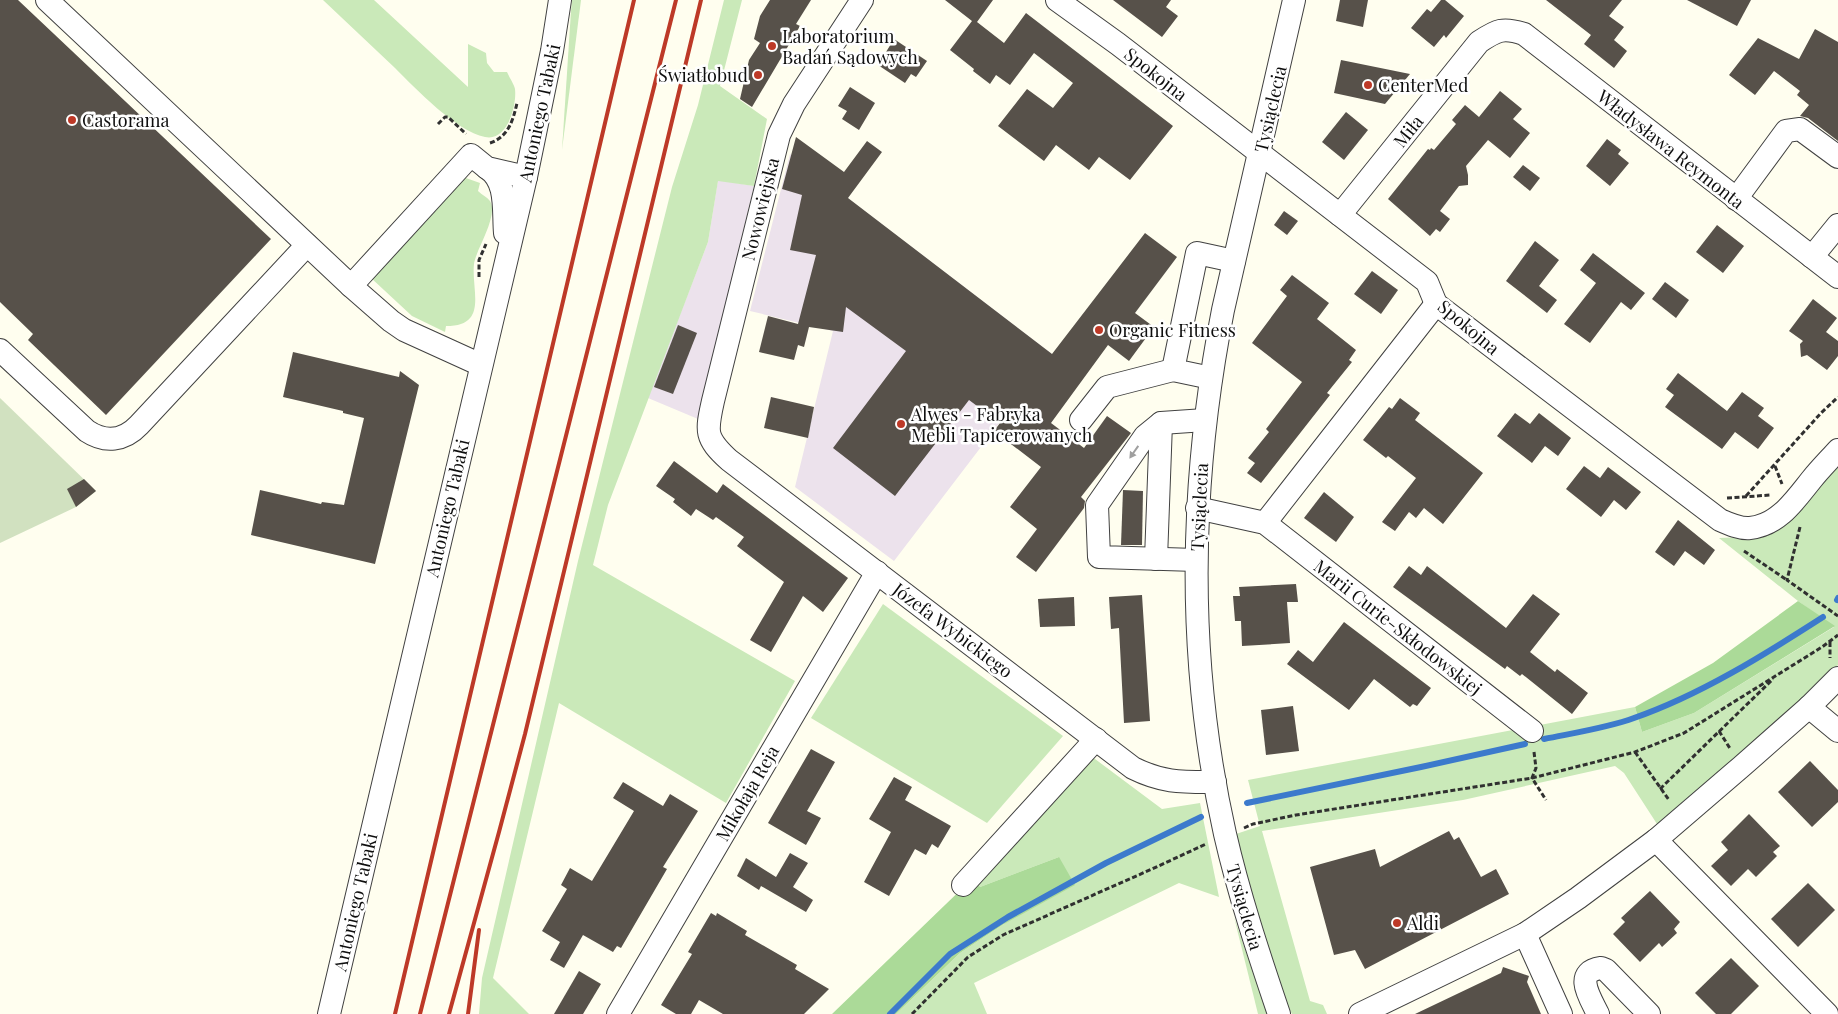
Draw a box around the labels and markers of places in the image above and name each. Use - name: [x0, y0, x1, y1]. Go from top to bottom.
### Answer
- place label: Laboratorium Badań Sądowych: [782, 24, 918, 69]
- marker: Laboratorium Badań Sądowych: [766, 40, 778, 52]
- place label: Światłobud: [658, 63, 749, 87]
- marker: Światłobud: [752, 69, 764, 81]
- place label: CenterMed: [1378, 73, 1469, 97]
- marker: CenterMed: [1362, 79, 1374, 91]
- place label: Castorama: [82, 108, 170, 132]
- marker: Castorama: [66, 114, 78, 126]
- place label: Organic Fitness: [1109, 318, 1236, 342]
- marker: Organic Fitness: [1093, 324, 1105, 336]
- place label: Alwes - Fabryka Mebli Tapicerowanych: [910, 402, 1093, 447]
- marker: Alwes - Fabryka Mebli Tapicerowanych: [895, 418, 907, 430]
- place label: Aldi: [1406, 911, 1439, 935]
- marker: Aldi: [1391, 917, 1403, 929]

